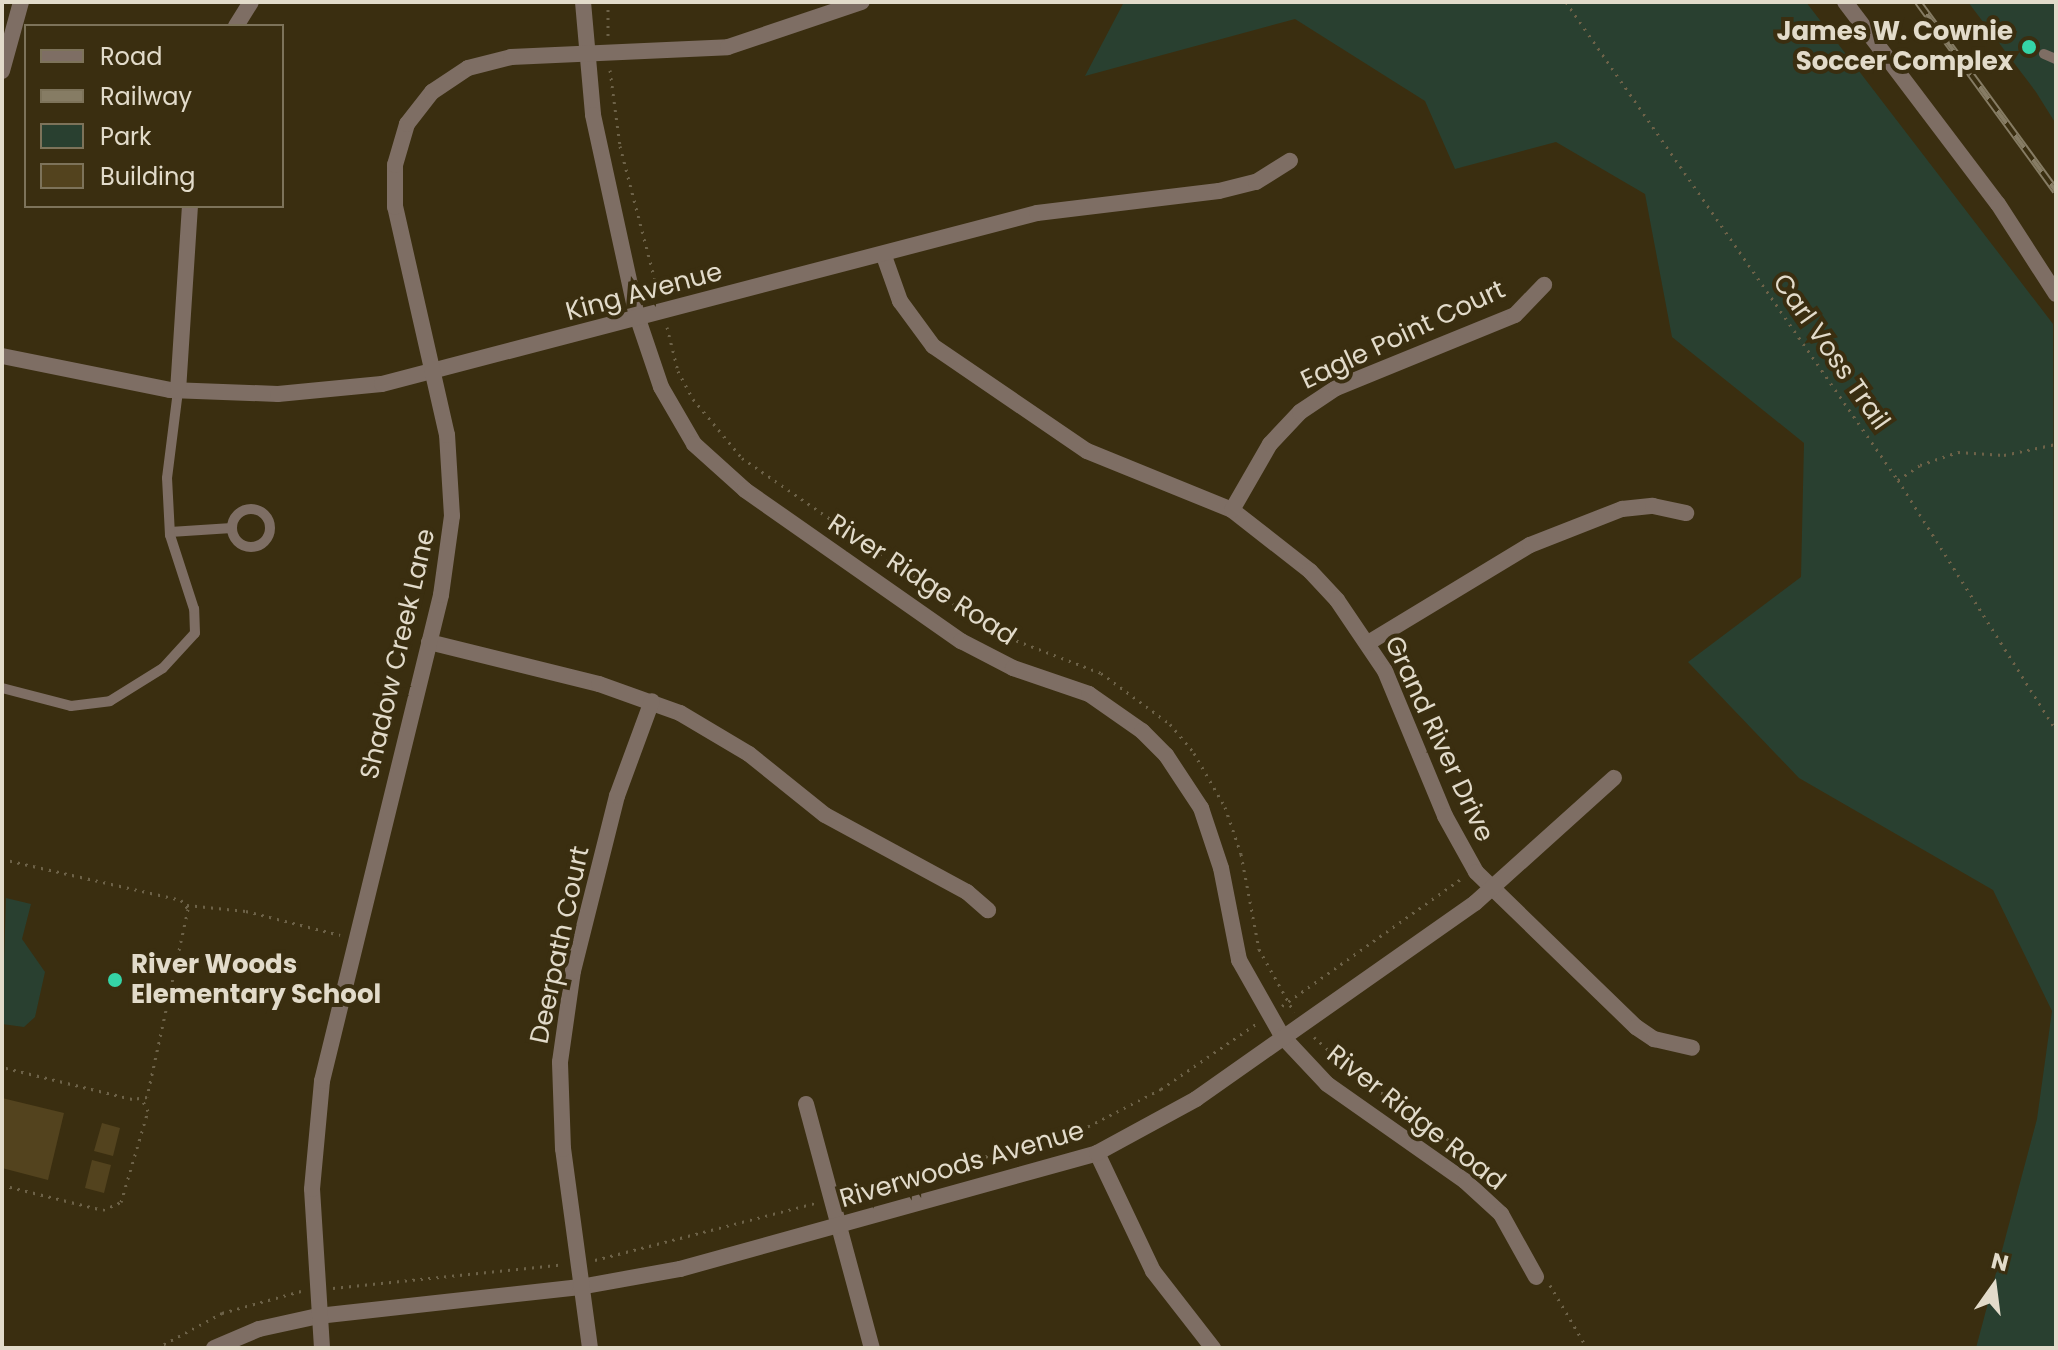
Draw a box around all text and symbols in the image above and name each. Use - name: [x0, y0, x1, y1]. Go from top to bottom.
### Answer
- place label: James W. Cownie Soccer Complex: [1776, 16, 2013, 78]
- legend: [24, 24, 284, 208]
- marker: James W. Cownie Soccer Complex: [2020, 38, 2038, 56]
- text: Road: [100, 40, 162, 73]
- text: Railway: [100, 80, 192, 113]
- text: Park: [100, 120, 151, 153]
- text: Building: [100, 160, 196, 193]
- street label: King Avenue: [562, 256, 726, 328]
- street label: Carl Voss Trail: [1766, 268, 1896, 436]
- street label: Eagle Point Court: [1296, 274, 1510, 396]
- street label: River Ridge Road: [822, 508, 1022, 652]
- street label: Shadow Creek Lane: [354, 526, 442, 782]
- street label: Grand River Drive: [1378, 631, 1500, 847]
- street label: Deerpath Court: [524, 843, 596, 1047]
- place label: River Woods Elementary School: [131, 949, 381, 1010]
- marker: River Woods Elementary School: [106, 971, 124, 989]
- street label: River Ridge Road: [1321, 1039, 1511, 1197]
- street label: Riverwoods Avenue: [836, 1115, 1088, 1215]
- text: N: [1988, 1245, 2012, 1279]
- north arrow: [1954, 1246, 2034, 1326]

